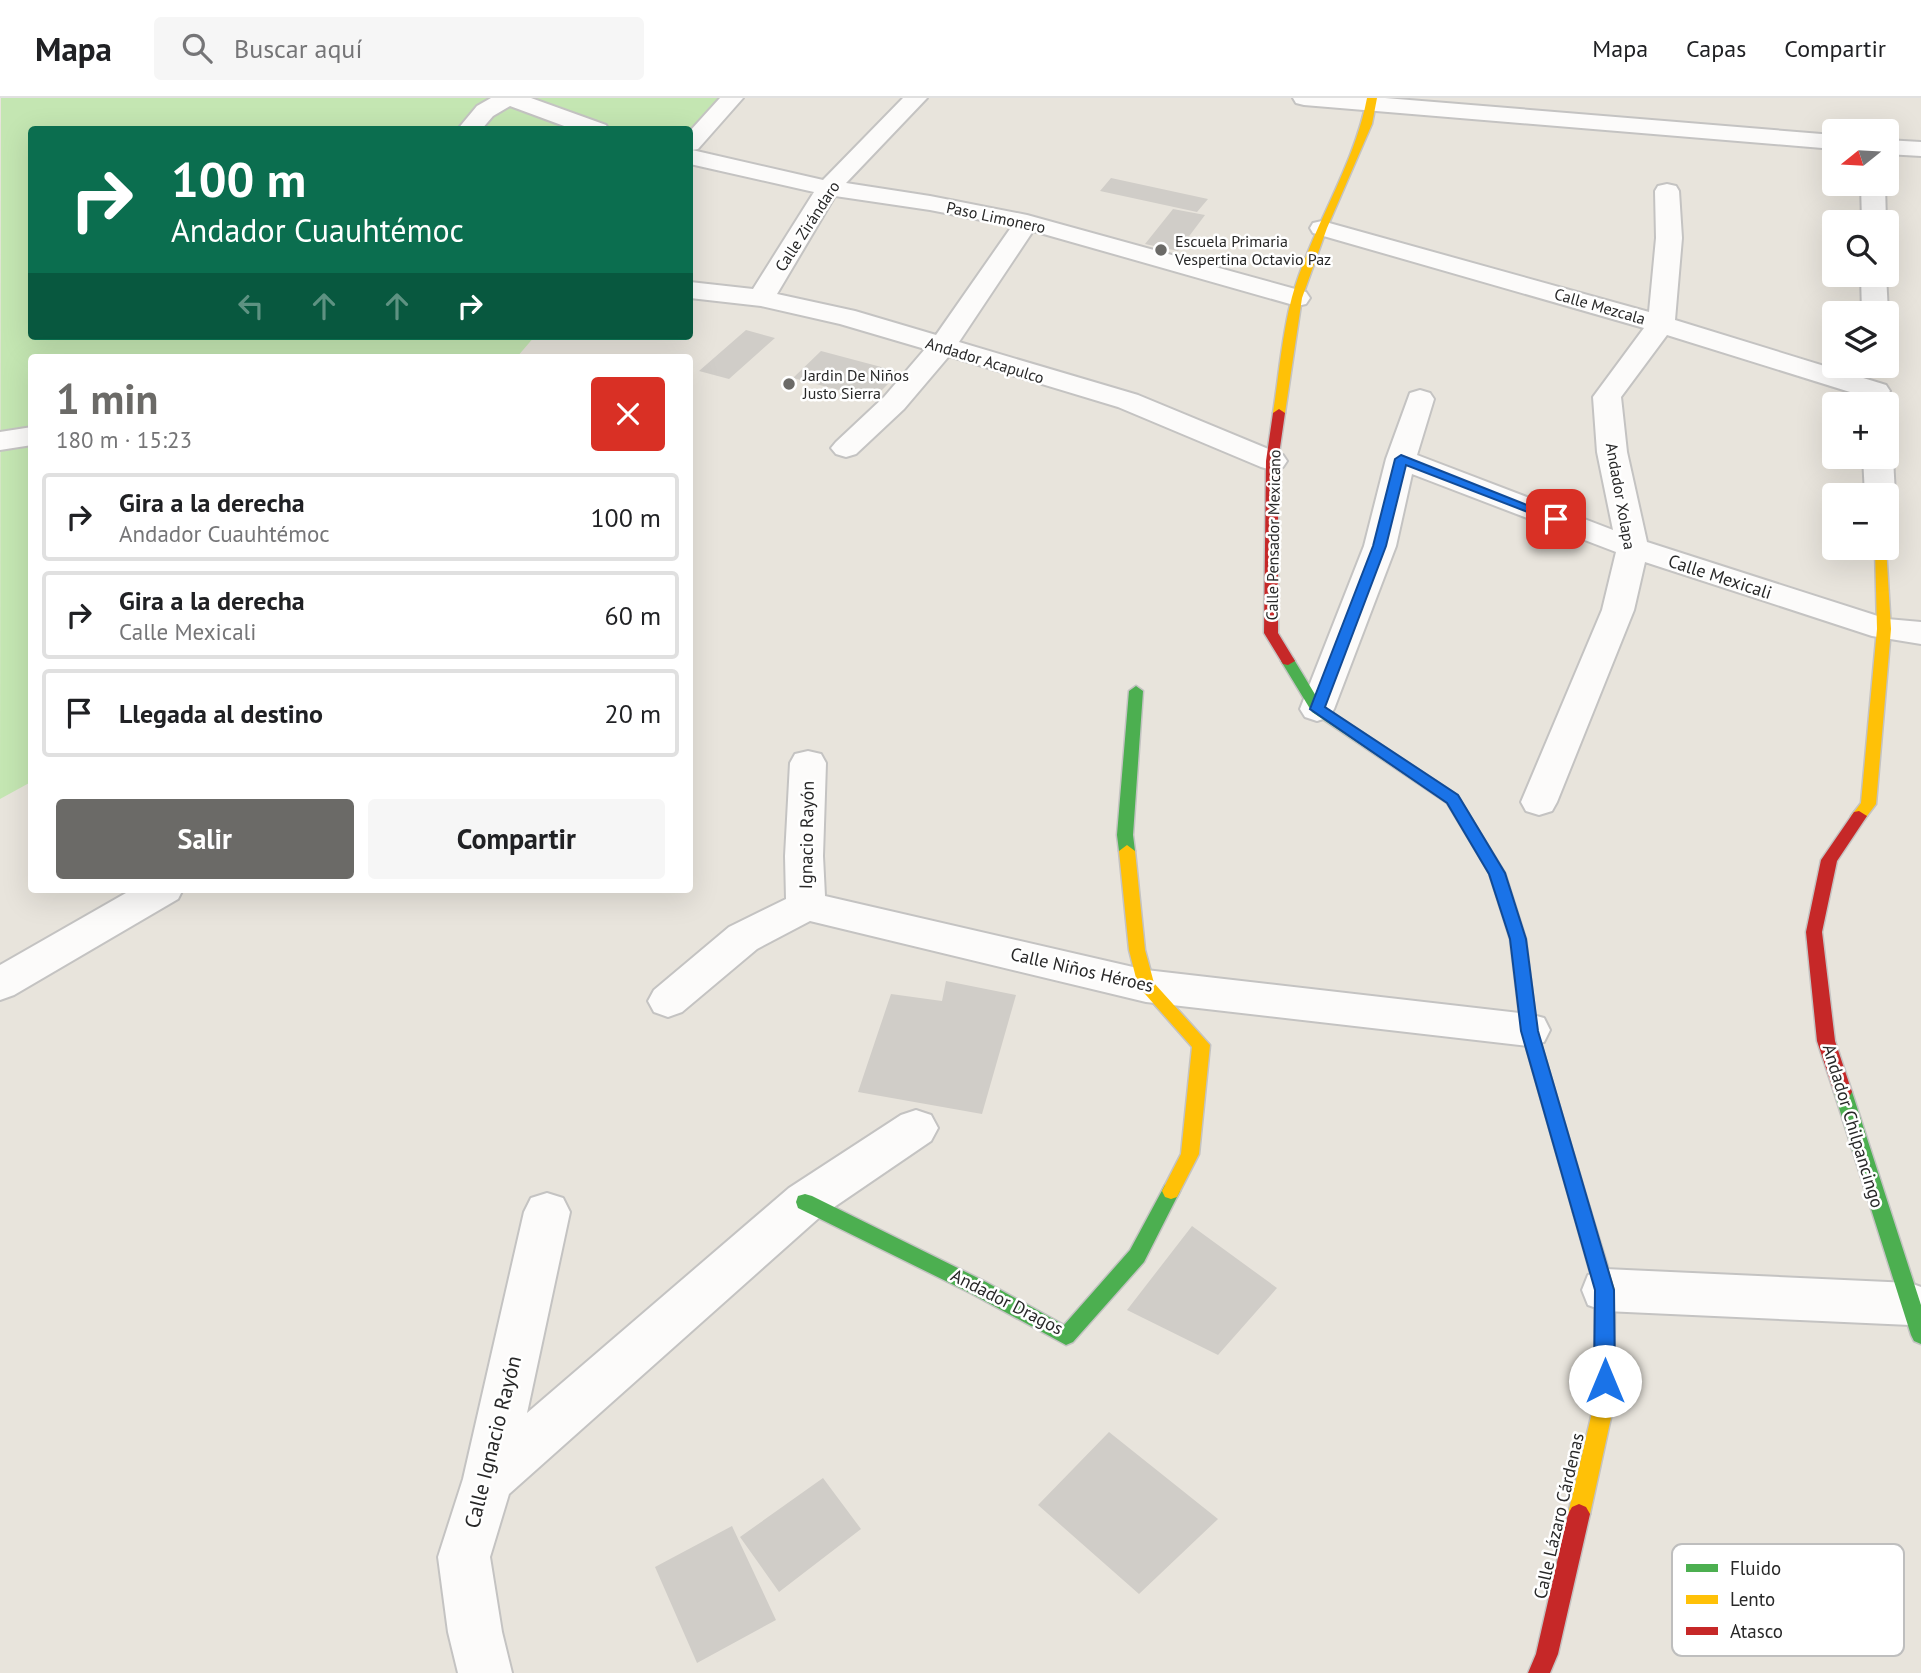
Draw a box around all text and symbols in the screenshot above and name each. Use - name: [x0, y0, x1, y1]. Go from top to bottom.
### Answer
- search box: [154, 17, 644, 80]
- text: Mapa: [35, 27, 112, 70]
- icon: search: [178, 29, 216, 67]
- text: Buscar aquí: [234, 32, 362, 65]
- text: Mapa: [1592, 33, 1648, 64]
- text: Capas: [1686, 33, 1746, 64]
- text: Compartir: [1784, 33, 1886, 64]
- north arrow: [1822, 119, 1899, 196]
- map controls: [1822, 119, 1899, 560]
- text: 100 m: [171, 147, 306, 211]
- icon: right: [56, 154, 147, 245]
- street label: Calle Zirándaro: [770, 177, 844, 275]
- street label: Paso Limonero: [945, 197, 1047, 237]
- text: Andador Cuauhtémoc: [171, 209, 464, 251]
- button: search: [1822, 210, 1899, 287]
- place label: Escuela Primaria Vespertina Octavio Paz: [1174, 231, 1331, 269]
- marker: Escuela Primaria Vespertina Octavio Paz: [1153, 242, 1169, 258]
- street label: Calle Mezcala: [1552, 283, 1648, 329]
- icon: left: [232, 287, 270, 325]
- icon: ahead: [305, 287, 343, 325]
- icon: ahead: [378, 287, 416, 325]
- icon: right: [451, 287, 489, 325]
- button: layers: [1822, 301, 1899, 378]
- street label: Andador Acapulco: [923, 332, 1047, 388]
- place label: Jardin De Niños Justo Sierra: [802, 365, 909, 403]
- text: 1 min: [56, 371, 158, 426]
- marker: Jardin De Niños Justo Sierra: [781, 376, 797, 392]
- button: close: [591, 377, 665, 451]
- button: +: [1822, 392, 1899, 469]
- text: 180 m · 15:23: [56, 425, 192, 454]
- street label: Andador Xolapa: [1602, 441, 1640, 551]
- street label: Calle Pensador Mexicano: [1262, 449, 1284, 621]
- button: −: [1822, 483, 1899, 560]
- text: Gira a la derecha: [119, 486, 305, 519]
- pin: [1526, 489, 1586, 549]
- icon: right: [60, 498, 98, 536]
- icon: arrive: [1537, 500, 1575, 538]
- text: 100 m: [590, 501, 661, 534]
- text: Andador Cuauhtémoc: [119, 519, 330, 548]
- street label: Calle Mexicali: [1665, 549, 1775, 604]
- text: Gira a la derecha: [119, 584, 305, 617]
- icon: right: [60, 596, 98, 634]
- text: 60 m: [605, 599, 661, 632]
- text: Calle Mexicali: [119, 617, 256, 646]
- icon: arrive: [60, 694, 98, 732]
- text: Llegada al destino: [119, 697, 323, 730]
- text: 20 m: [605, 697, 661, 730]
- street label: Ignacio Rayón: [794, 781, 819, 889]
- button: Salir: [56, 799, 354, 879]
- button: Compartir: [368, 799, 665, 879]
- street label: Calle Niños Héroes: [1008, 942, 1156, 997]
- street label: Andador Chilpancingo: [1818, 1041, 1889, 1211]
- street label: Andador Dragos: [947, 1263, 1067, 1340]
- position arrow: [1568, 1344, 1642, 1418]
- street label: Calle Ignacio Rayón: [458, 1353, 527, 1531]
- street label: Calle Lázaro Cárdenas: [1528, 1431, 1589, 1601]
- legend: [1672, 1544, 1904, 1656]
- text: Fluido: [1730, 1556, 1781, 1580]
- text: Lento: [1730, 1587, 1775, 1611]
- text: Atasco: [1730, 1619, 1783, 1643]

